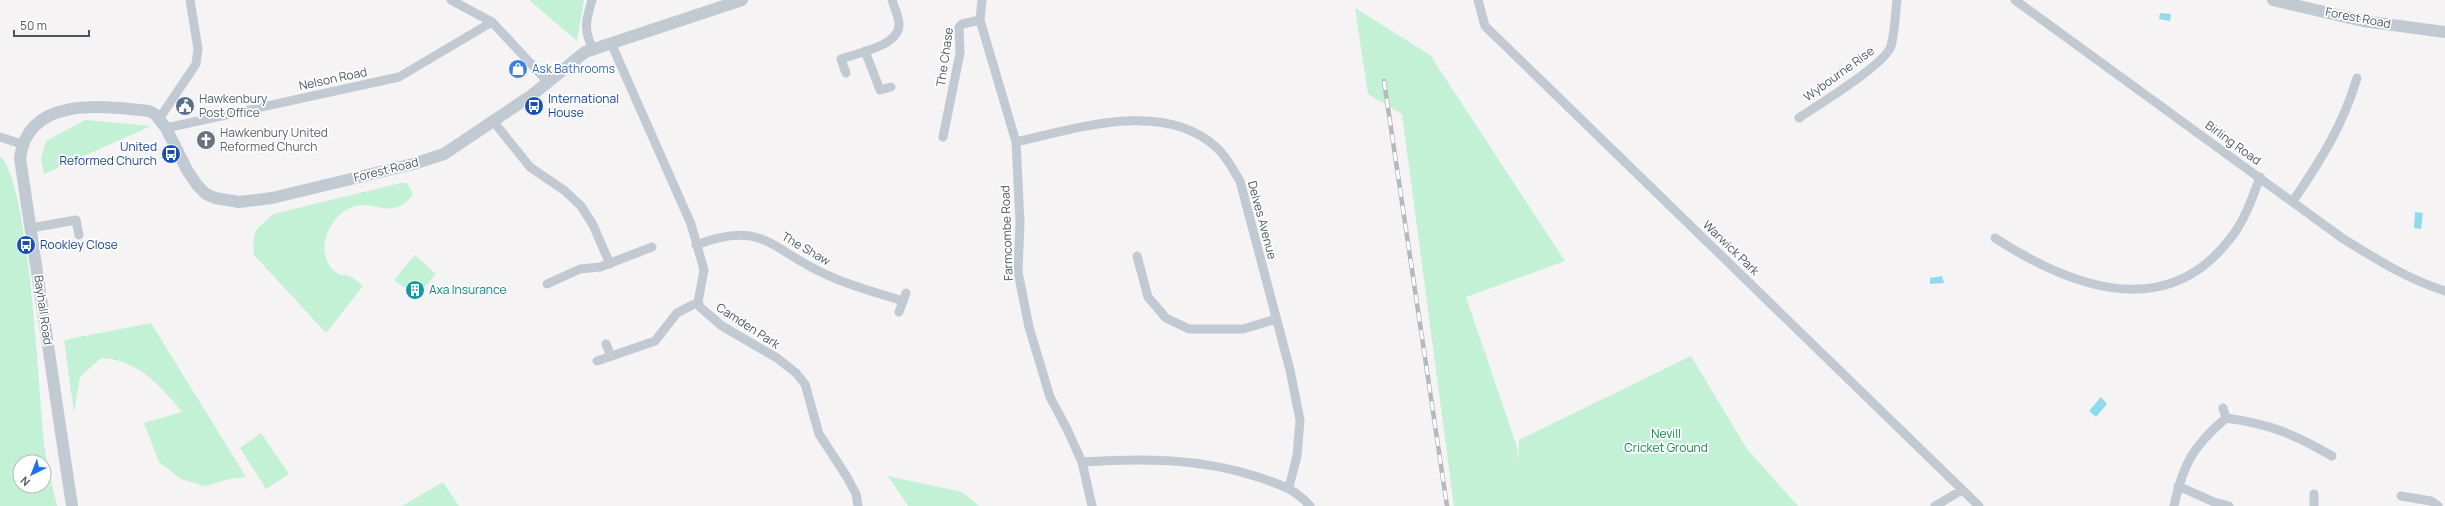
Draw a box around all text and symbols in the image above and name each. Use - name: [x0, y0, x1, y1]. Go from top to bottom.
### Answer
- street label: Forest Road: [2324, 3, 2392, 32]
- scale bar: [14, 12, 89, 38]
- text: 50 m: [20, 17, 47, 34]
- street label: The Chase: [932, 26, 957, 88]
- street label: Wybourne Rise: [1800, 42, 1877, 105]
- shop icon: Ask Bathrooms: [507, 58, 529, 80]
- place label: Ask Bathrooms: [532, 60, 615, 77]
- street label: Nelson Road: [297, 63, 369, 94]
- place label: Hawkenbury Post Office: [199, 90, 268, 121]
- place label: International House: [548, 90, 619, 121]
- public building icon: Hawkenbury Post Office: [174, 95, 196, 117]
- bus stop icon: International House: [523, 95, 545, 117]
- street label: Birling Road: [2202, 117, 2265, 169]
- place label: Hawkenbury United Reformed Church: [220, 124, 328, 155]
- church icon: Hawkenbury United Reformed Church: [195, 129, 217, 151]
- place label: United Reformed Church: [60, 138, 157, 169]
- bus stop icon: United Reformed Church: [160, 143, 182, 165]
- street label: Forest Road: [352, 153, 420, 186]
- street label: Delves Avenue: [1244, 179, 1281, 261]
- street label: Farmcombe Road: [996, 185, 1017, 281]
- street label: Warwick Park: [1699, 216, 1764, 280]
- street label: The Shaw: [779, 228, 834, 269]
- bus stop icon: Rookley Close: [15, 234, 37, 256]
- place label: Rookley Close: [40, 236, 118, 253]
- street label: Bayhall Road: [30, 274, 57, 346]
- building icon: Axa Insurance: [404, 279, 426, 301]
- place label: Axa Insurance: [429, 281, 506, 298]
- street label: Camden Park: [713, 299, 784, 353]
- park label: Nevill Cricket Ground: [1624, 425, 1708, 456]
- north arrow: [12, 454, 52, 494]
- text: N: [17, 473, 33, 490]

